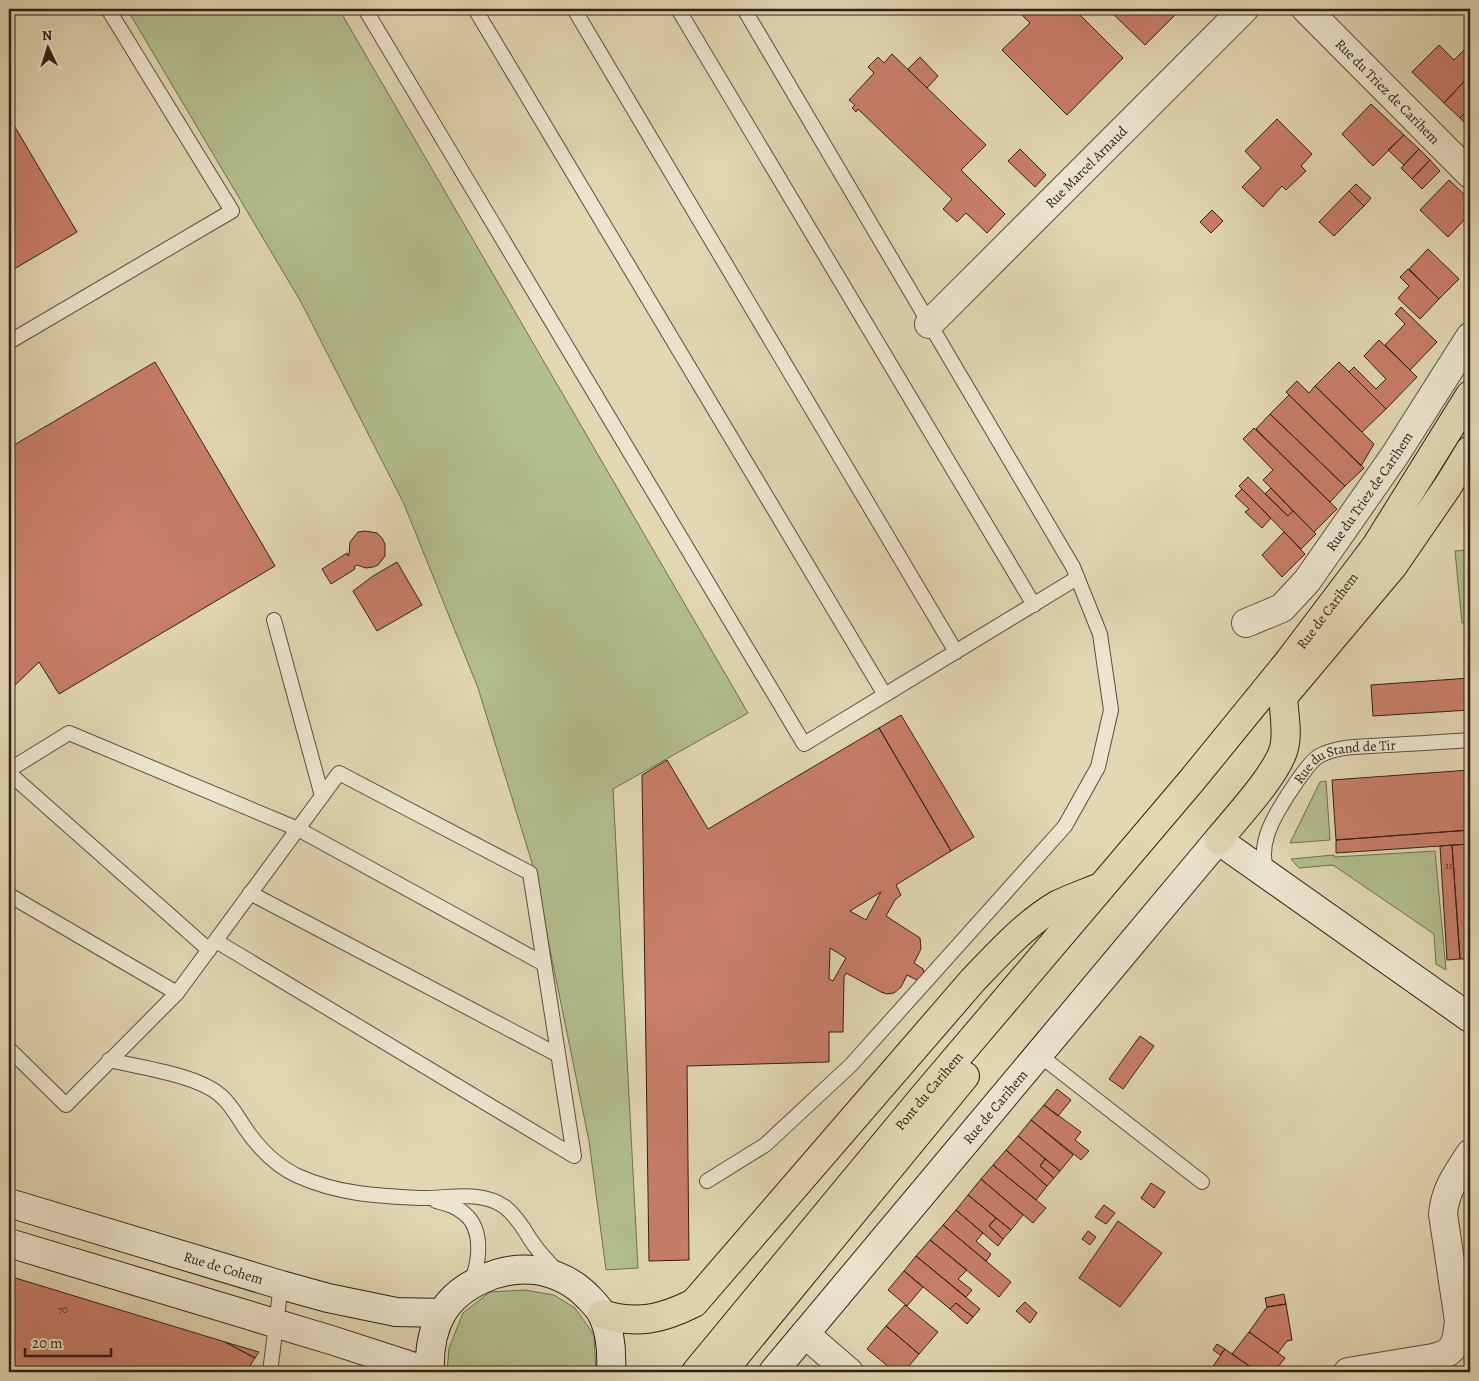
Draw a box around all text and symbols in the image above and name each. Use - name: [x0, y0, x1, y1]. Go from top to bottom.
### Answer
- north arrow: [22, 22, 72, 72]
- text: N: [41, 26, 53, 45]
- street label: Rue du Triez de Carihem: [1331, 34, 1445, 148]
- street label: Rue Marcel Arnaud: [1041, 121, 1132, 212]
- street label: Rue du Triez de Carihem: [1321, 427, 1417, 555]
- street label: Rue de Carihem: [1292, 568, 1362, 653]
- street label: Rue du Stand de Tir: [1289, 735, 1397, 787]
- house number: 11: [1445, 858, 1453, 873]
- street label: Pont du Carihem: [890, 1047, 967, 1134]
- street label: Rue de Carihem: [958, 1065, 1032, 1148]
- street label: Rue de Cohem: [181, 1247, 266, 1289]
- house number: 70: [58, 1302, 68, 1317]
- scale bar: [25, 1326, 111, 1358]
- text: 20 m: [32, 1333, 63, 1353]

